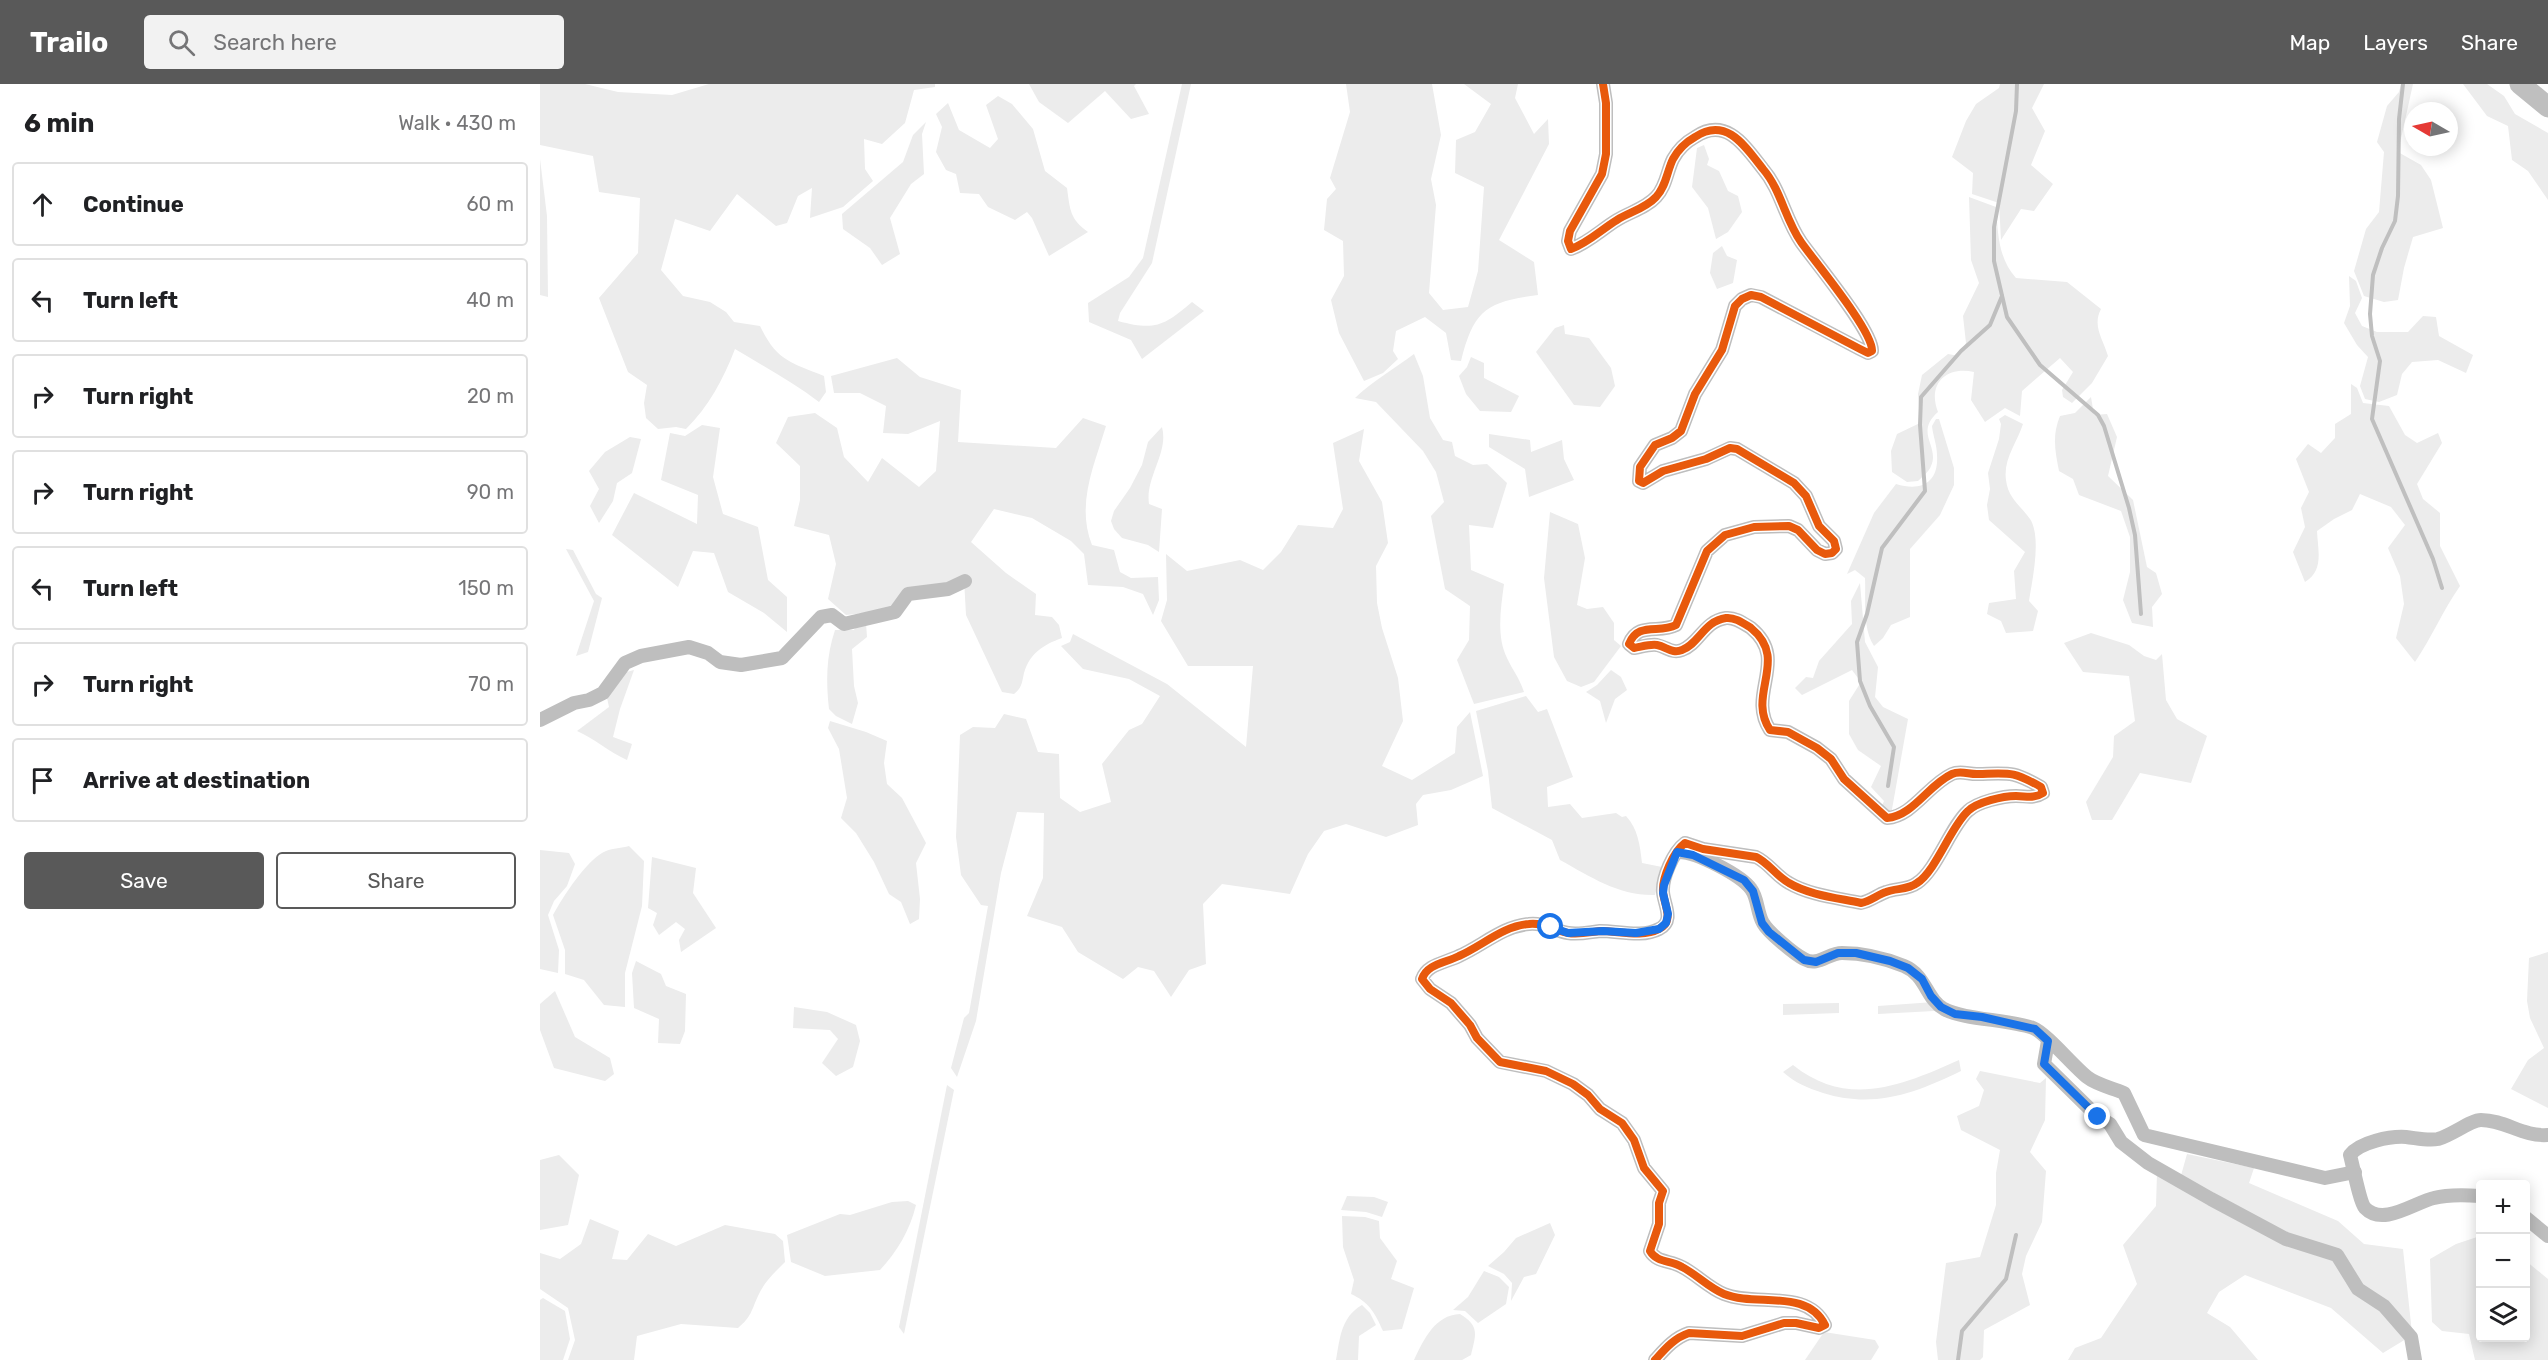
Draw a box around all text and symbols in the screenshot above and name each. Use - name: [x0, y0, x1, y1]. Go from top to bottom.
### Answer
- search box: [144, 15, 564, 69]
- text: Trailo: [30, 26, 108, 59]
- icon: search: [165, 26, 198, 59]
- text: Search here: [213, 29, 337, 56]
- text: Map: [2289, 30, 2330, 55]
- text: Layers: [2363, 30, 2428, 55]
- text: Share: [2461, 30, 2518, 55]
- north arrow: [2404, 102, 2458, 156]
- text: 6 min: [24, 108, 94, 139]
- text: Walk · 430 m: [398, 111, 516, 135]
- icon: ahead: [26, 188, 59, 221]
- text: Continue: [83, 191, 184, 218]
- text: 60 m: [467, 192, 514, 216]
- icon: left: [26, 284, 59, 317]
- text: Turn left: [83, 287, 178, 314]
- text: 40 m: [466, 288, 514, 312]
- icon: right: [26, 380, 59, 413]
- text: Turn right: [83, 383, 193, 410]
- text: 20 m: [467, 384, 514, 408]
- icon: right: [26, 476, 59, 509]
- text: Turn right: [83, 479, 193, 506]
- text: 90 m: [467, 480, 514, 504]
- icon: left: [26, 572, 59, 605]
- text: Turn left: [83, 575, 178, 602]
- text: 150 m: [458, 576, 514, 600]
- icon: right: [26, 668, 59, 701]
- text: Turn right: [83, 671, 193, 698]
- text: 70 m: [468, 672, 514, 696]
- icon: arrive: [26, 764, 59, 797]
- text: Arrive at destination: [83, 767, 310, 794]
- button: Save: [24, 852, 264, 909]
- button: Share: [276, 852, 516, 909]
- route start: [1537, 913, 1563, 939]
- route end: [2084, 1103, 2110, 1129]
- map controls: [2476, 1180, 2530, 1342]
- button: +: [2476, 1180, 2530, 1234]
- button: −: [2476, 1234, 2530, 1288]
- button: layers: [2476, 1288, 2530, 1342]

